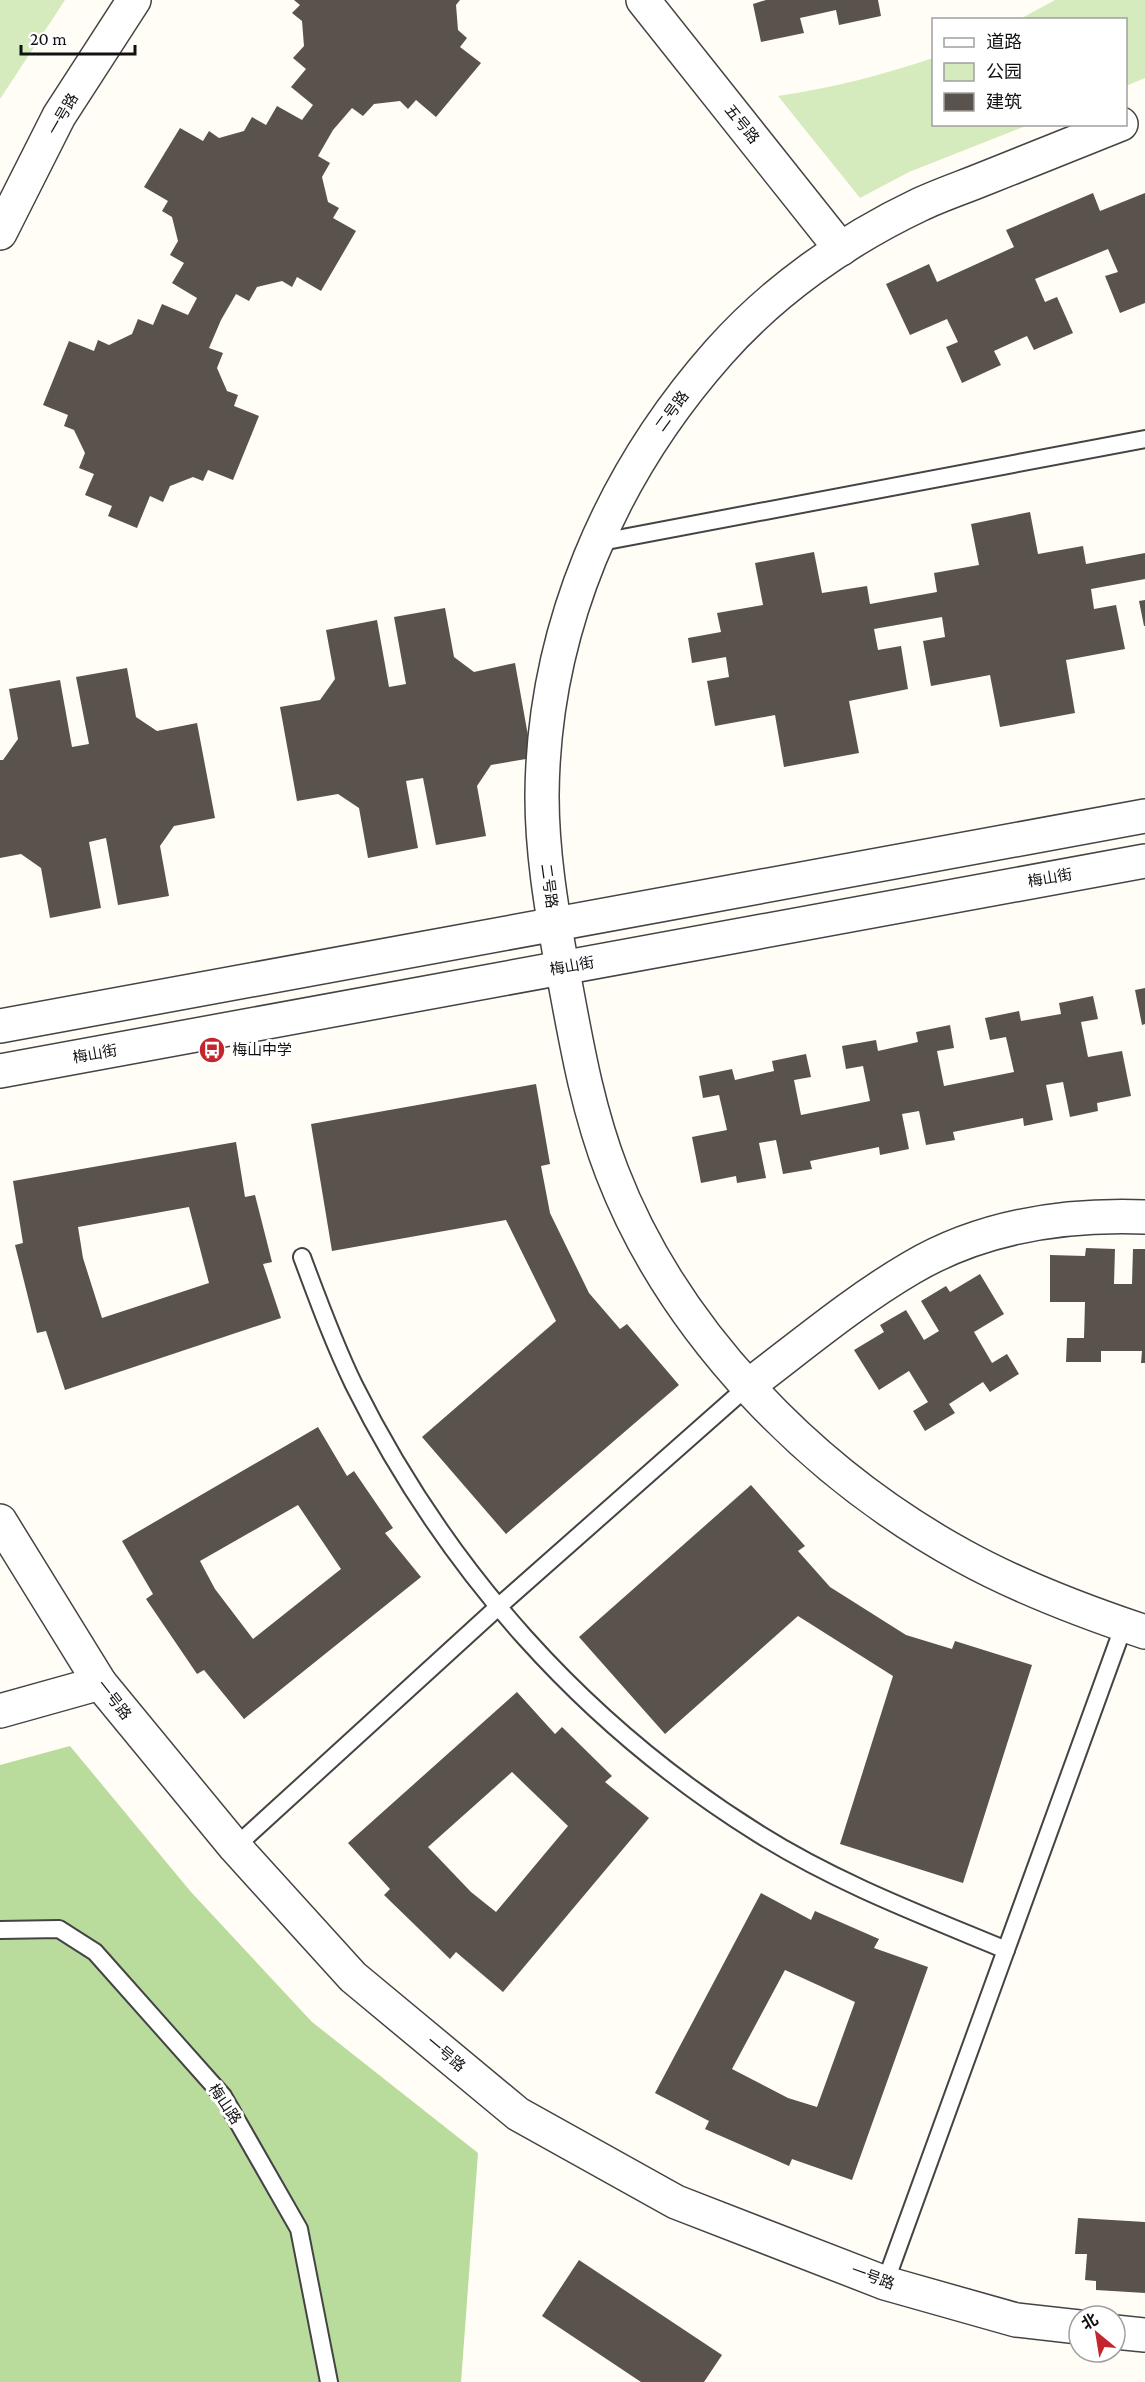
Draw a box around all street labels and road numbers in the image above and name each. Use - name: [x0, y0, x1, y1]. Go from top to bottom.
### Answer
- street label: 一号路: [45, 91, 81, 137]
- street label: 五号路: [722, 101, 762, 147]
- street label: 二号路: [652, 388, 692, 434]
- street label: 二号路: [538, 863, 560, 909]
- street label: 梅山街: [1026, 866, 1074, 890]
- street label: 梅山街: [548, 954, 596, 978]
- street label: 梅山街: [71, 1042, 119, 1066]
- street label: 一号路: [94, 1677, 134, 1723]
- street label: 一号路: [424, 2033, 468, 2075]
- street label: 梅山路: [206, 2081, 244, 2127]
- street label: 一号路: [849, 2262, 897, 2292]

